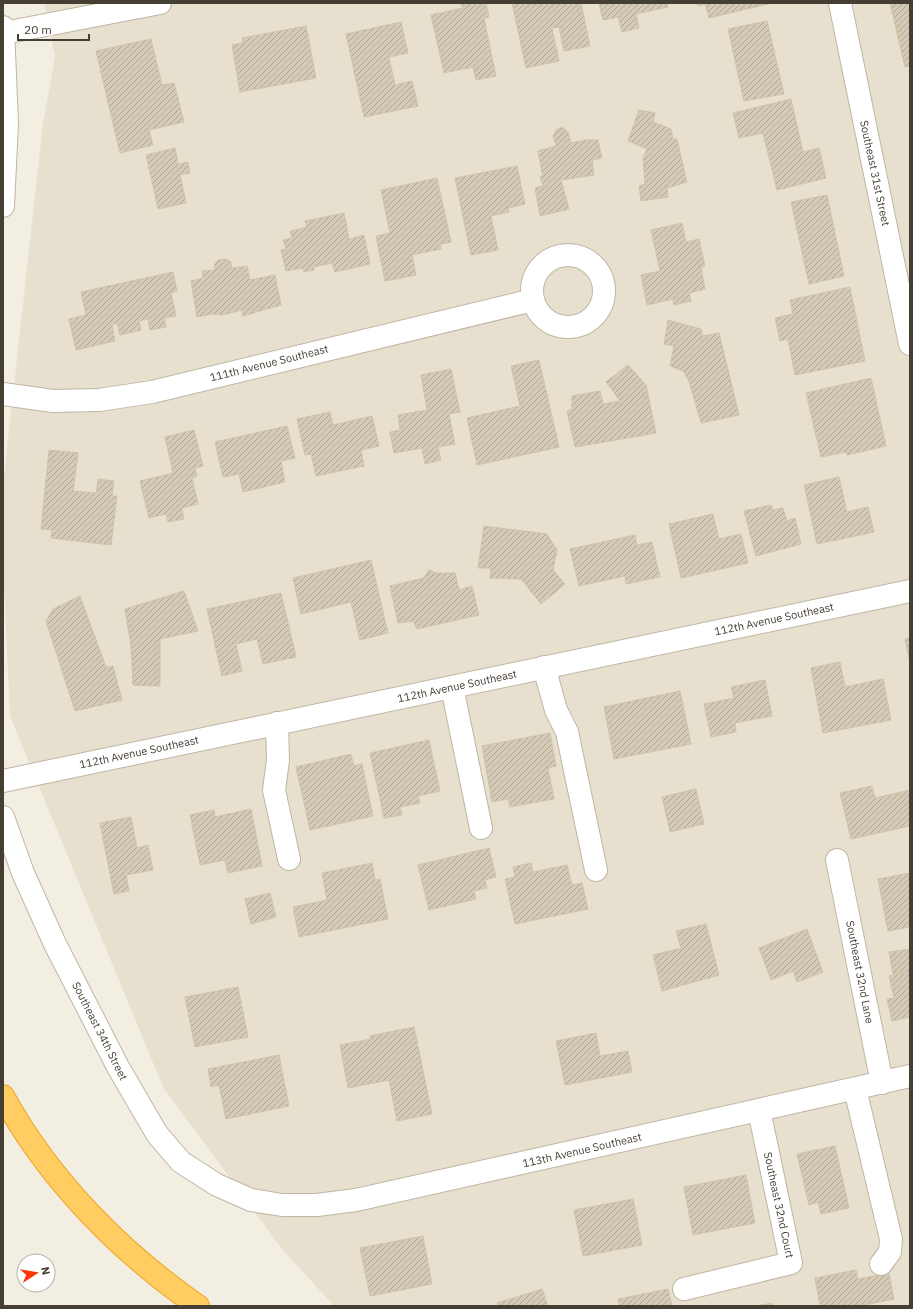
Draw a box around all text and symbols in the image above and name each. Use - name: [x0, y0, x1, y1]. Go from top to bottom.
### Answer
- scale bar: [18, 16, 89, 42]
- text: 20 m: [24, 22, 52, 37]
- street label: Southeast 31st Street: [857, 119, 893, 227]
- street label: 111th Avenue Southeast: [208, 341, 330, 385]
- street label: 112th Avenue Southeast: [713, 599, 835, 639]
- street label: 112th Avenue Southeast: [396, 666, 518, 706]
- street label: 112th Avenue Southeast: [78, 732, 200, 772]
- street label: Southeast 32nd Lane: [843, 919, 877, 1025]
- street label: Southeast 34th Street: [69, 979, 131, 1083]
- street label: 113th Avenue Southeast: [521, 1129, 643, 1171]
- street label: Southeast 32nd Court: [761, 1151, 797, 1259]
- north arrow: [16, 1253, 56, 1293]
- text: N: [38, 1266, 53, 1276]

